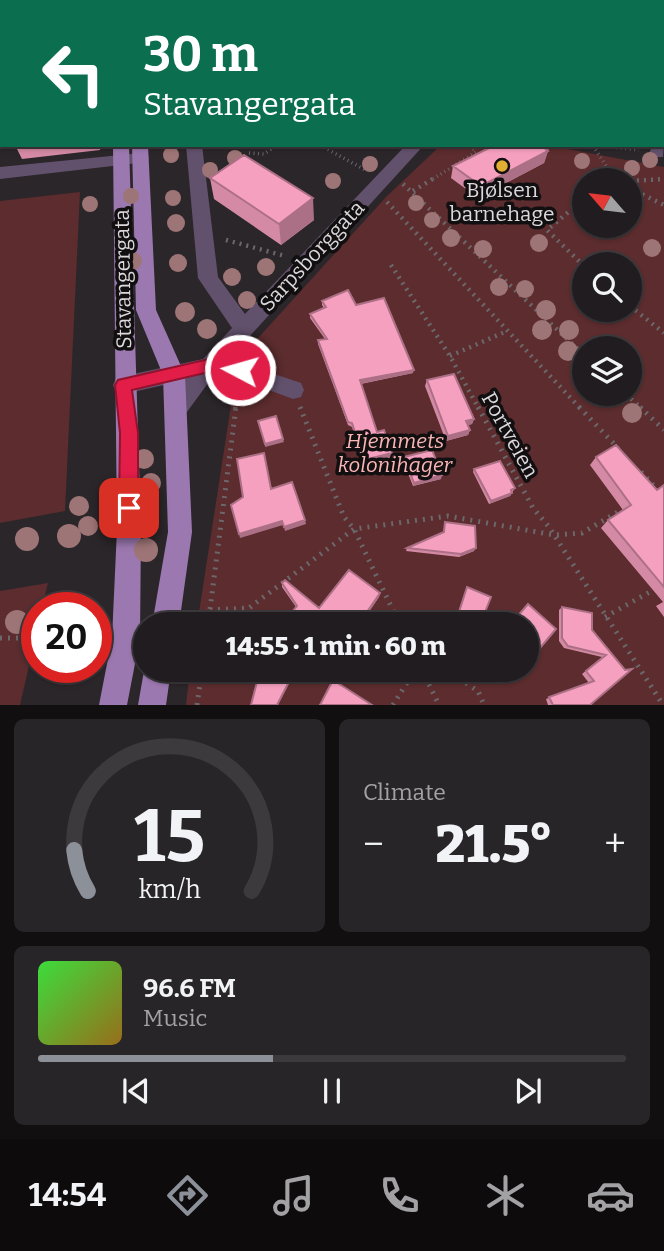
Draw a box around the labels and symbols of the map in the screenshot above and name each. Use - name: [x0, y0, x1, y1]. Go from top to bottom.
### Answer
- marker: Bjølsen barnehage: [494, 158, 510, 174]
- north arrow: [572, 168, 642, 238]
- place label: Bjølsen barnehage: [450, 177, 554, 227]
- street label: Sarpsborggata: [254, 195, 370, 317]
- street label: Stavangergata: [109, 208, 137, 349]
- position arrow: [203, 333, 277, 407]
- street label: Portveien: [476, 388, 544, 482]
- park label: Hjemmets kolonihager: [338, 428, 454, 478]
- pin: [99, 478, 159, 538]
- speed limit sign: 20: [21, 592, 112, 683]

